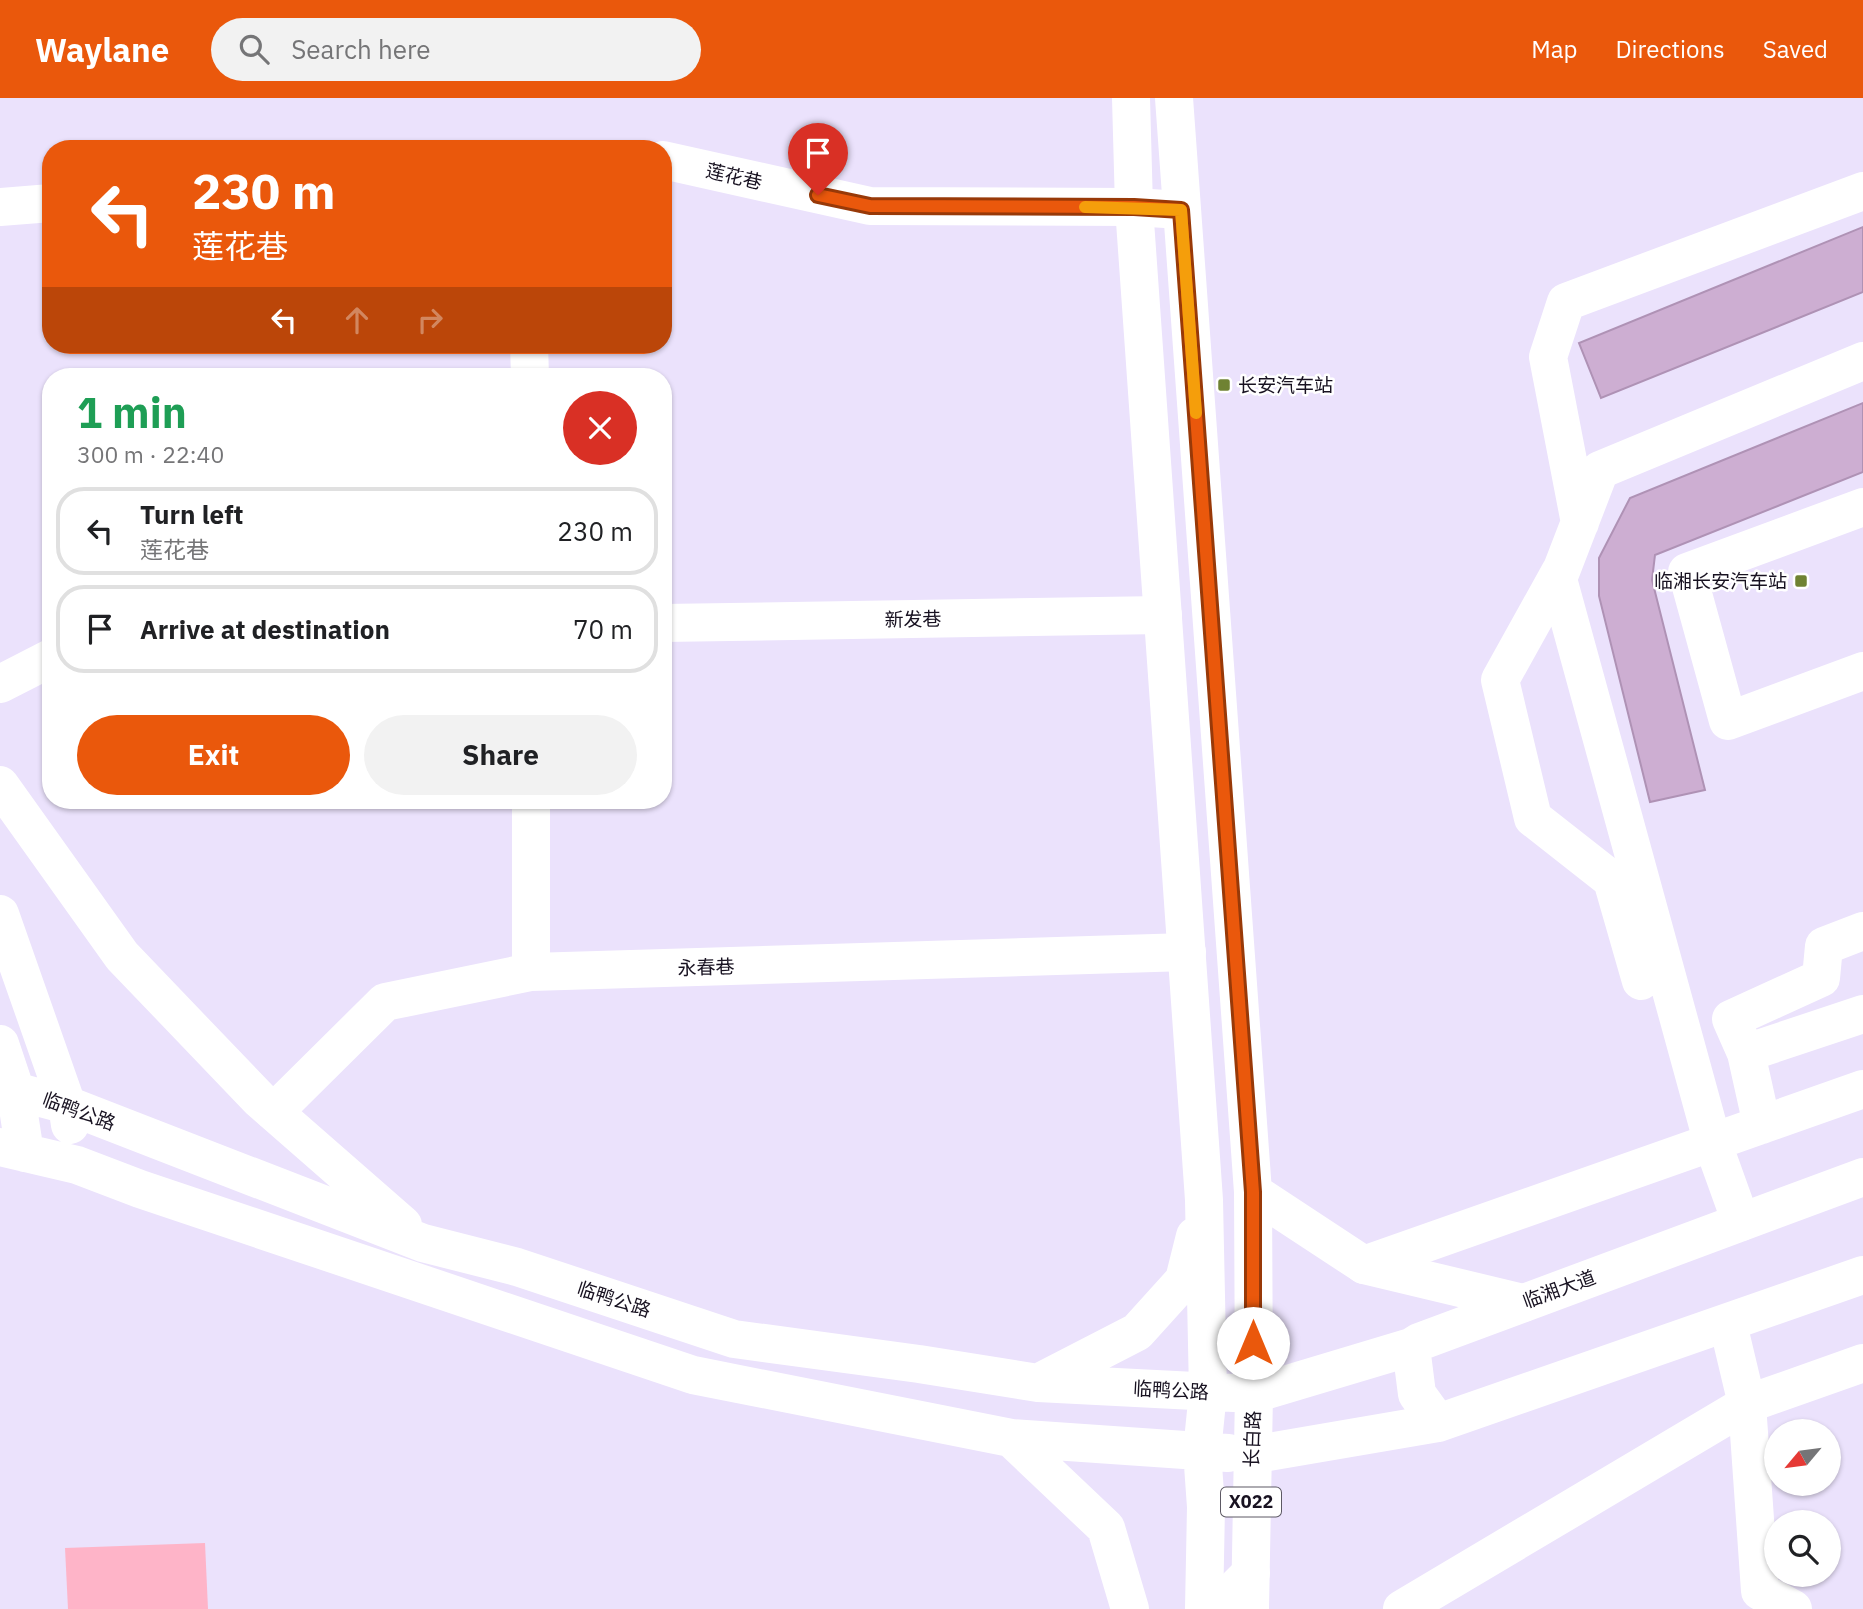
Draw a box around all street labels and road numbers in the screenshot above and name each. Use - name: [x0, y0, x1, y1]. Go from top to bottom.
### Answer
- street label: 莲花巷: [704, 158, 764, 194]
- street label: 新发巷: [884, 607, 942, 631]
- street label: 永春巷: [677, 954, 735, 980]
- street label: 临鸭公路: [39, 1087, 119, 1135]
- street label: 临湘大道: [1519, 1265, 1599, 1313]
- street label: 临鸭公路: [574, 1276, 654, 1322]
- street label: 临鸭公路: [1132, 1376, 1210, 1404]
- street label: 长白路: [1239, 1410, 1265, 1468]
- road number: X022: [1221, 1488, 1281, 1517]

